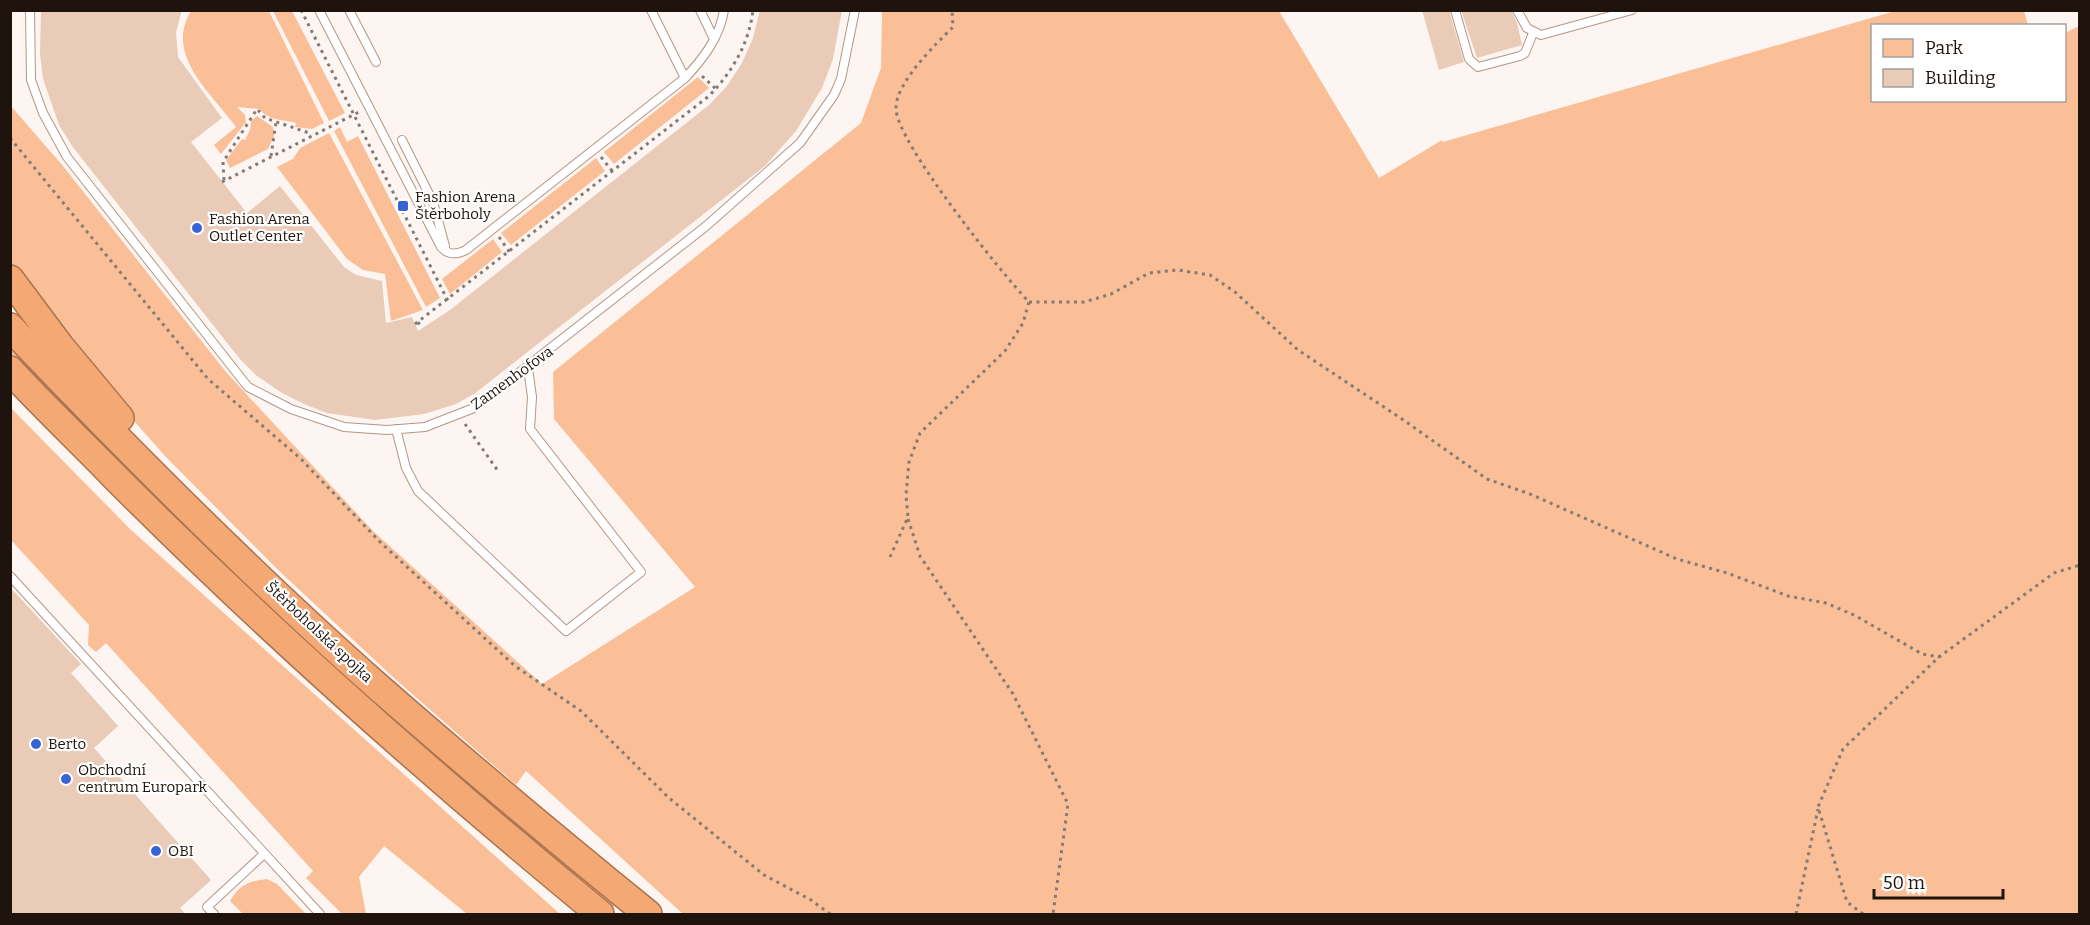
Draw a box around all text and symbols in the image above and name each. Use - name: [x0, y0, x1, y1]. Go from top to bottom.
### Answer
- legend: [1871, 24, 2066, 102]
- text: Park: [1925, 37, 1964, 59]
- text: Building: [1925, 67, 1996, 89]
- place label: Fashion Arena Štěrboholy: [415, 188, 516, 223]
- marker: Fashion Arena Štěrboholy: [396, 199, 410, 213]
- place label: Fashion Arena Outlet Center: [209, 210, 310, 245]
- marker: Fashion Arena Outlet Center: [190, 221, 204, 235]
- street label: Zamenhofova: [468, 342, 556, 414]
- street label: Štěrboholská spojka: [262, 578, 376, 686]
- place label: Berto: [48, 735, 86, 753]
- marker: Berto: [29, 737, 43, 751]
- place label: Obchodní centrum Europark: [78, 761, 208, 796]
- marker: Obchodní centrum Europark: [59, 772, 73, 786]
- place label: OBI: [168, 842, 194, 860]
- marker: OBI: [149, 844, 163, 858]
- scale bar: [1874, 862, 2003, 900]
- text: 50 m: [1883, 872, 1925, 894]

